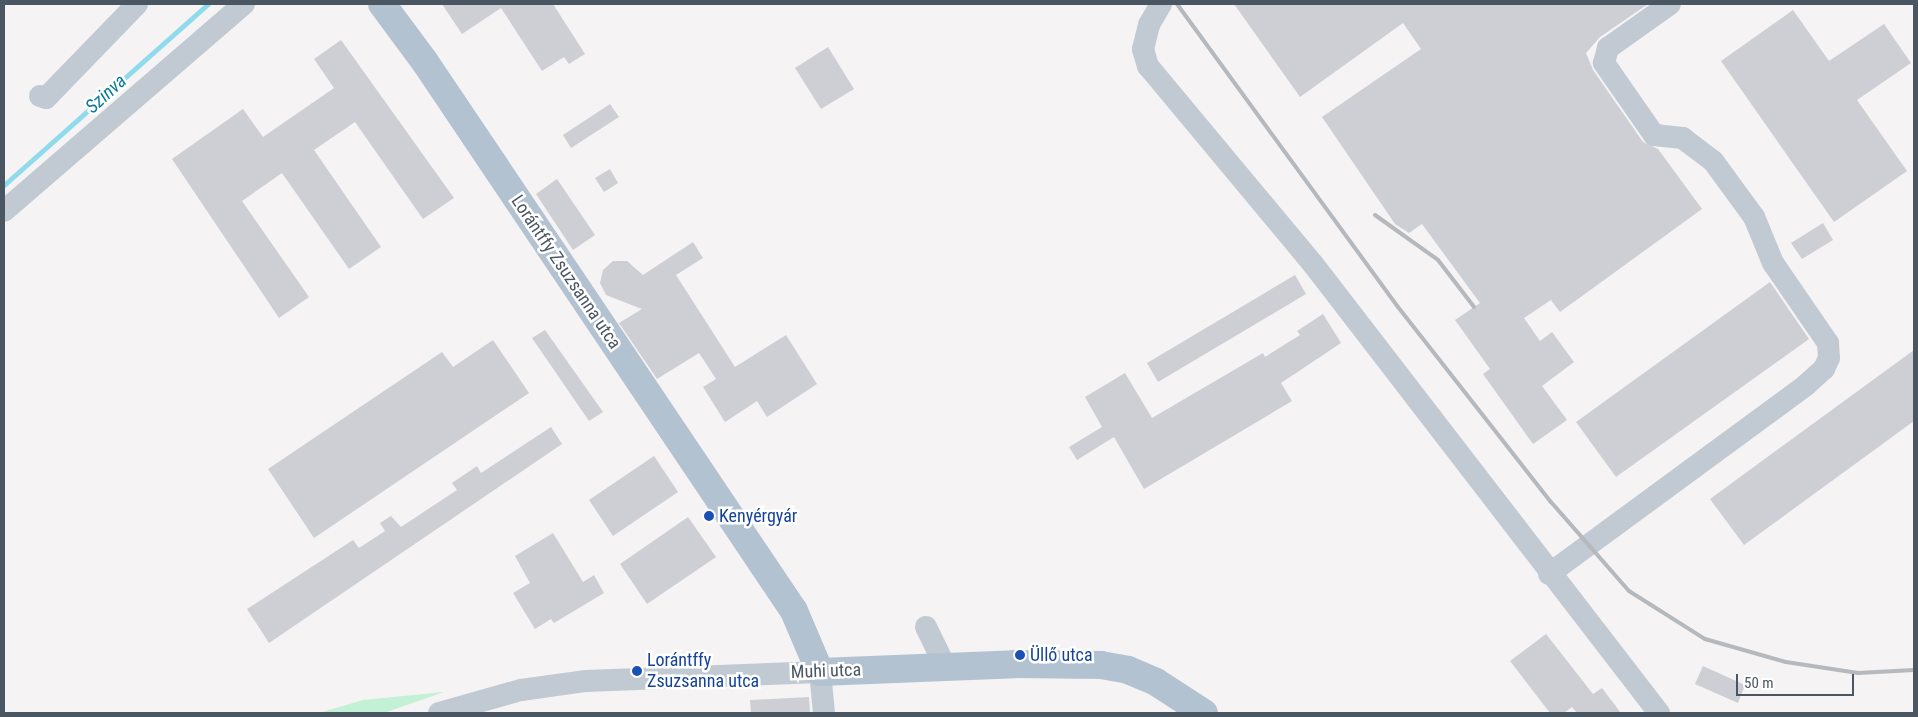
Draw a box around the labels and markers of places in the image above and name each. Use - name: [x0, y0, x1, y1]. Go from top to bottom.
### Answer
- place label: Kenyérgyár: [719, 505, 797, 527]
- marker: Kenyérgyár: [703, 510, 715, 522]
- place label: Üllő utca: [1030, 644, 1092, 666]
- marker: Üllő utca: [1014, 649, 1026, 661]
- place label: Lorántffy Zsuzsanna utca: [647, 650, 759, 692]
- marker: Lorántffy Zsuzsanna utca: [631, 665, 643, 677]

